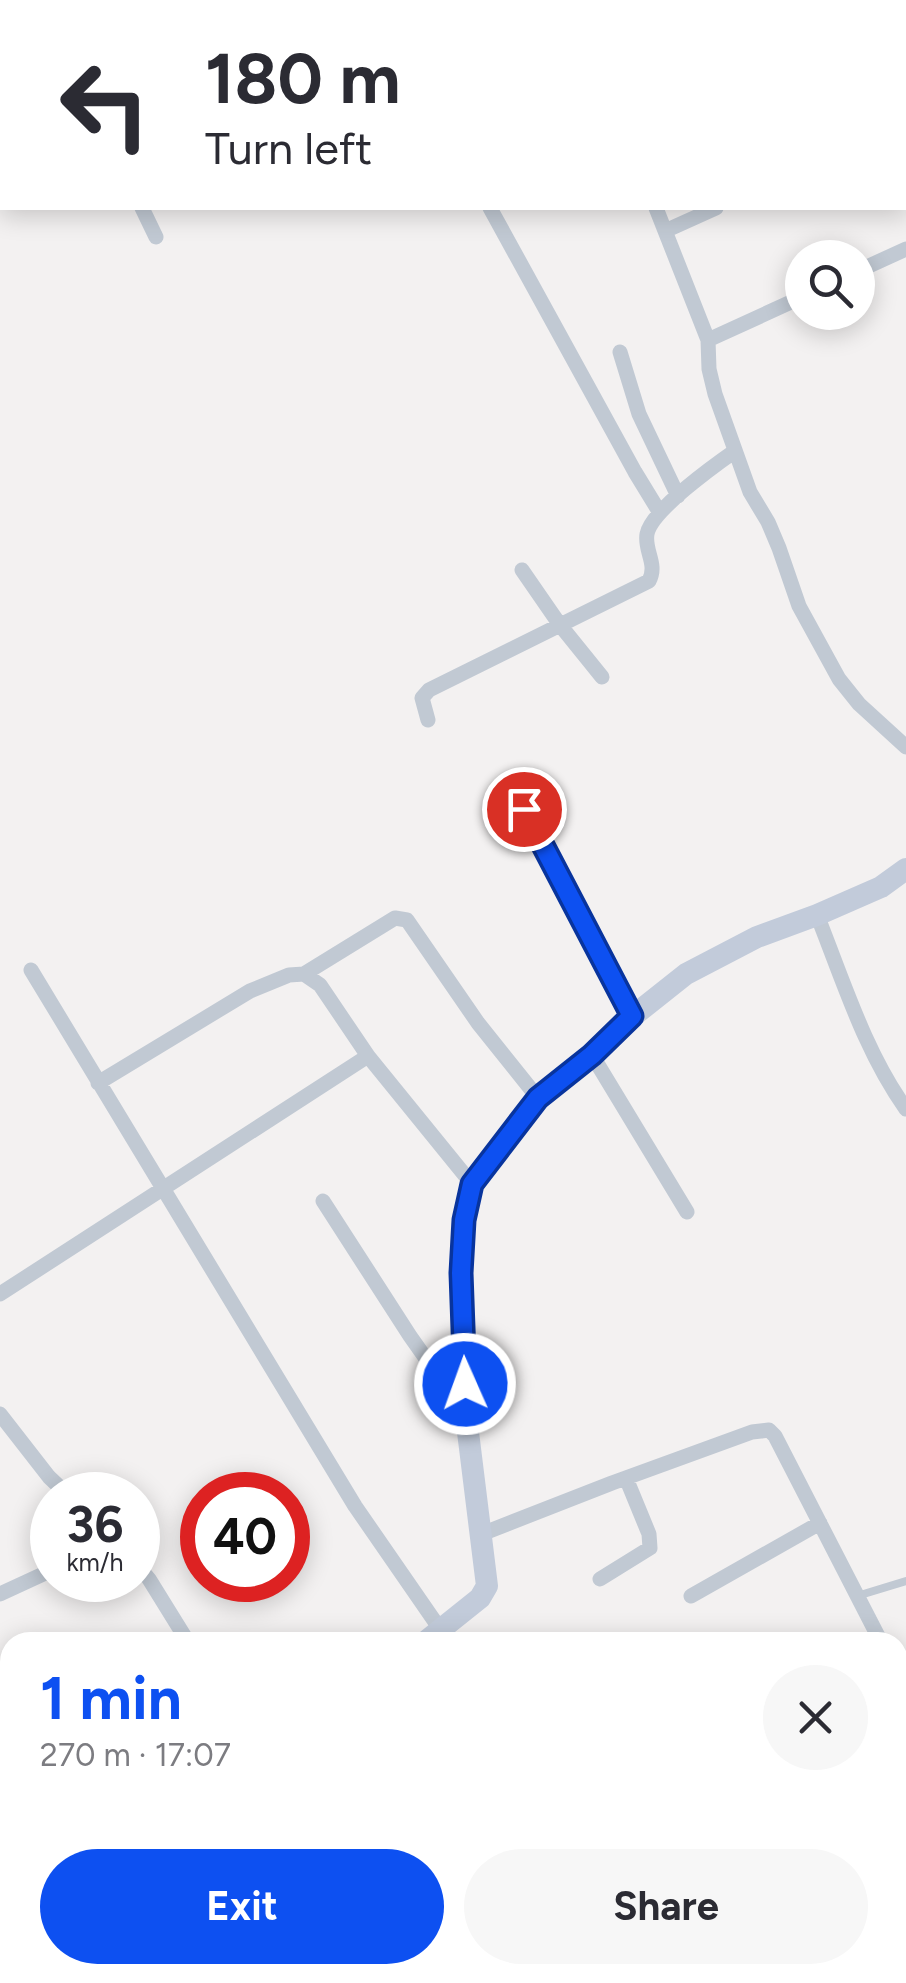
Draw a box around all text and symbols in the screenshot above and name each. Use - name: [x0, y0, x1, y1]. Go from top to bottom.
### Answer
- text: 180 m: [205, 36, 400, 121]
- icon: left: [40, 40, 170, 170]
- text: Turn left: [205, 121, 372, 175]
- map controls: [785, 240, 875, 330]
- button: search: [785, 240, 875, 330]
- pin: [482, 767, 567, 852]
- icon: arrive: [497, 782, 552, 837]
- position arrow: [413, 1332, 517, 1436]
- speed limit sign: 40: [180, 1472, 310, 1602]
- text: 36: [67, 1494, 123, 1555]
- text: km/h: [66, 1547, 124, 1577]
- text: 1 min: [40, 1662, 182, 1734]
- button: close: [763, 1665, 868, 1770]
- text: 270 m · 17:07: [40, 1736, 231, 1774]
- button: Exit: [40, 1849, 444, 1964]
- button: Share: [464, 1849, 868, 1964]

